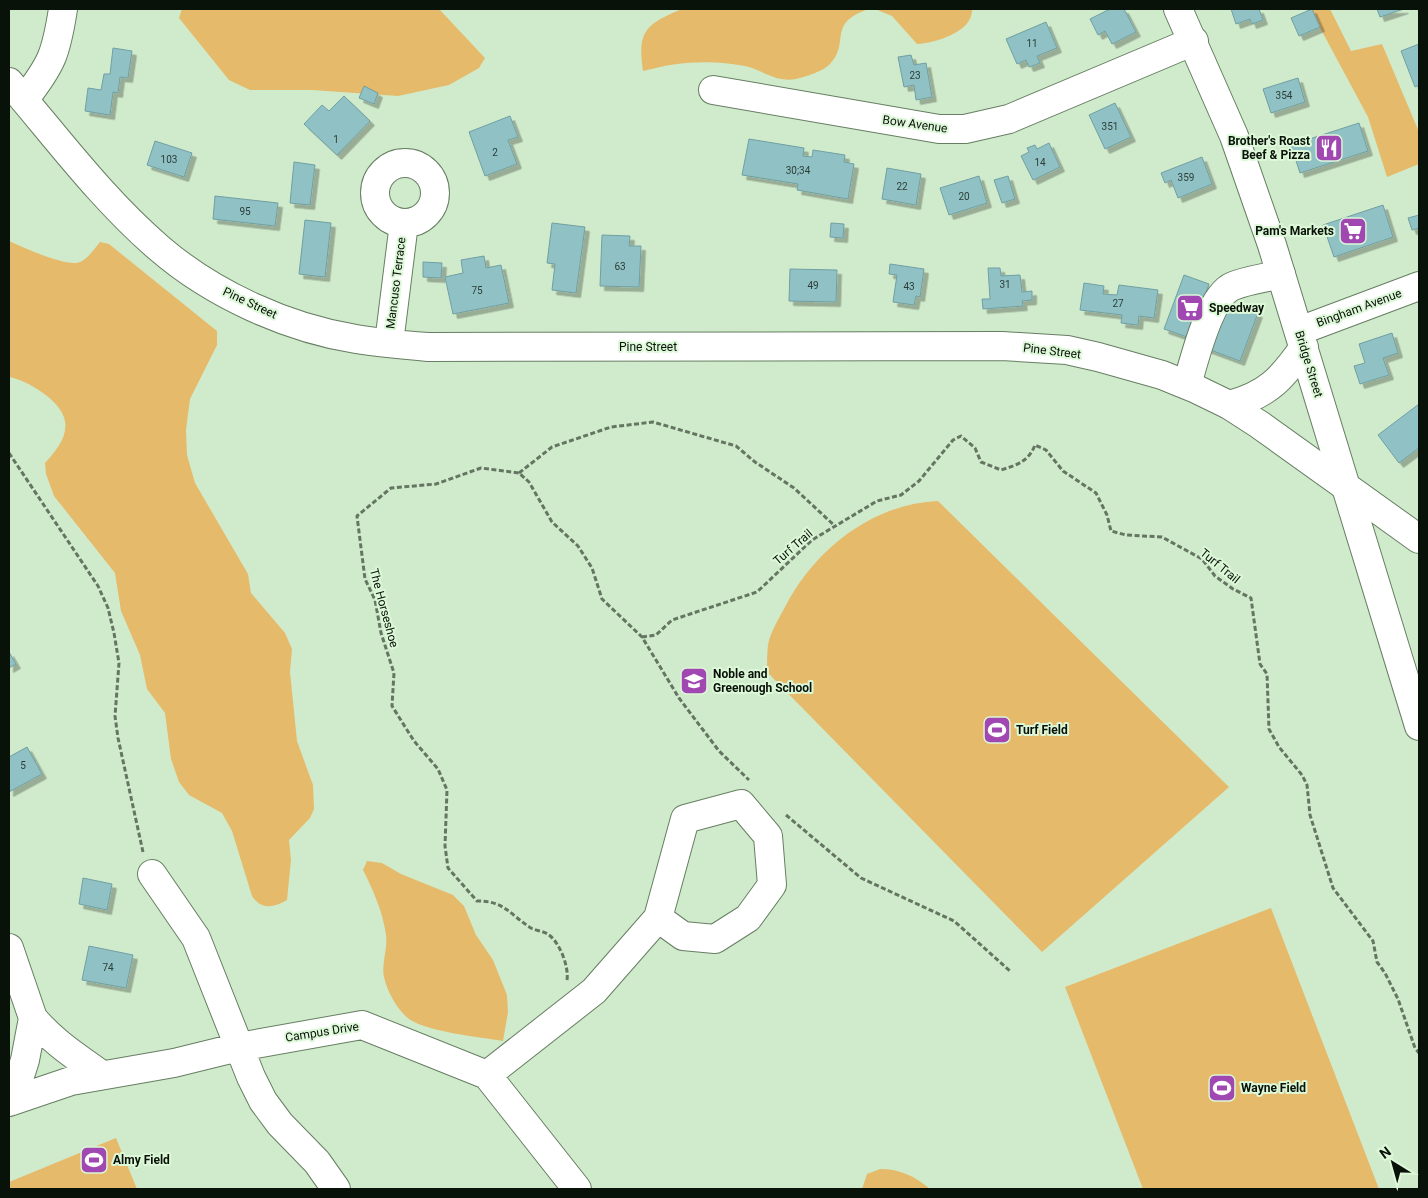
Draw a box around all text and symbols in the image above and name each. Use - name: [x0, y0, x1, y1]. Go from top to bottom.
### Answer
- house number: 11: [1026, 38, 1038, 49]
- house number: 23: [909, 70, 921, 81]
- house number: 354: [1276, 90, 1293, 101]
- street label: Bow Avenue: [882, 113, 948, 135]
- house number: 351: [1102, 121, 1118, 132]
- restaurant icon: Brother's Roast Beef & Pizza: [1314, 133, 1344, 163]
- house number: 1: [333, 134, 339, 145]
- place label: Brother's Roast Beef & Pizza: [1228, 134, 1311, 162]
- house number: 2: [492, 147, 498, 158]
- house number: 103: [161, 154, 177, 165]
- house number: 14: [1034, 157, 1046, 168]
- house number: 30;34: [786, 165, 811, 176]
- house number: 359: [1178, 172, 1194, 183]
- house number: 22: [896, 181, 908, 192]
- house number: 20: [958, 191, 970, 202]
- house number: 95: [239, 206, 251, 217]
- supermarket icon: Pam's Markets: [1338, 216, 1368, 246]
- place label: Pam's Markets: [1255, 224, 1334, 238]
- street label: Mancuso Terrace: [383, 236, 409, 330]
- house number: 63: [614, 261, 626, 272]
- house number: 31: [999, 279, 1011, 290]
- house number: 49: [807, 280, 819, 291]
- house number: 43: [903, 281, 915, 292]
- street label: Pine Street: [221, 284, 279, 322]
- house number: 75: [471, 285, 483, 296]
- street label: Bingham Avenue: [1314, 286, 1404, 330]
- supermarket icon: Speedway: [1175, 293, 1205, 323]
- house number: 27: [1112, 298, 1124, 309]
- place label: Speedway: [1209, 301, 1265, 315]
- street label: Bridge Street: [1292, 329, 1326, 399]
- street label: Pine Street: [619, 340, 677, 354]
- street label: Pine Street: [1022, 341, 1082, 361]
- street label: Turf Trail: [771, 526, 815, 568]
- street label: Turf Trail: [1197, 546, 1243, 586]
- street label: The Horseshoe: [367, 567, 401, 649]
- school or university icon: Noble and Greenough School: [679, 666, 709, 696]
- place label: Noble and Greenough School: [713, 667, 812, 695]
- sports icon: Turf Field: [982, 715, 1012, 745]
- place label: Turf Field: [1016, 723, 1068, 737]
- house number: 5: [20, 760, 26, 771]
- house number: 74: [102, 962, 114, 973]
- street label: Campus Drive: [284, 1019, 360, 1045]
- sports icon: Wayne Field: [1207, 1073, 1237, 1103]
- place label: Wayne Field: [1241, 1081, 1306, 1095]
- north arrow: [1368, 1138, 1418, 1188]
- text: N: [1376, 1143, 1394, 1162]
- sports icon: Almy Field: [79, 1145, 109, 1175]
- place label: Almy Field: [113, 1153, 170, 1167]

